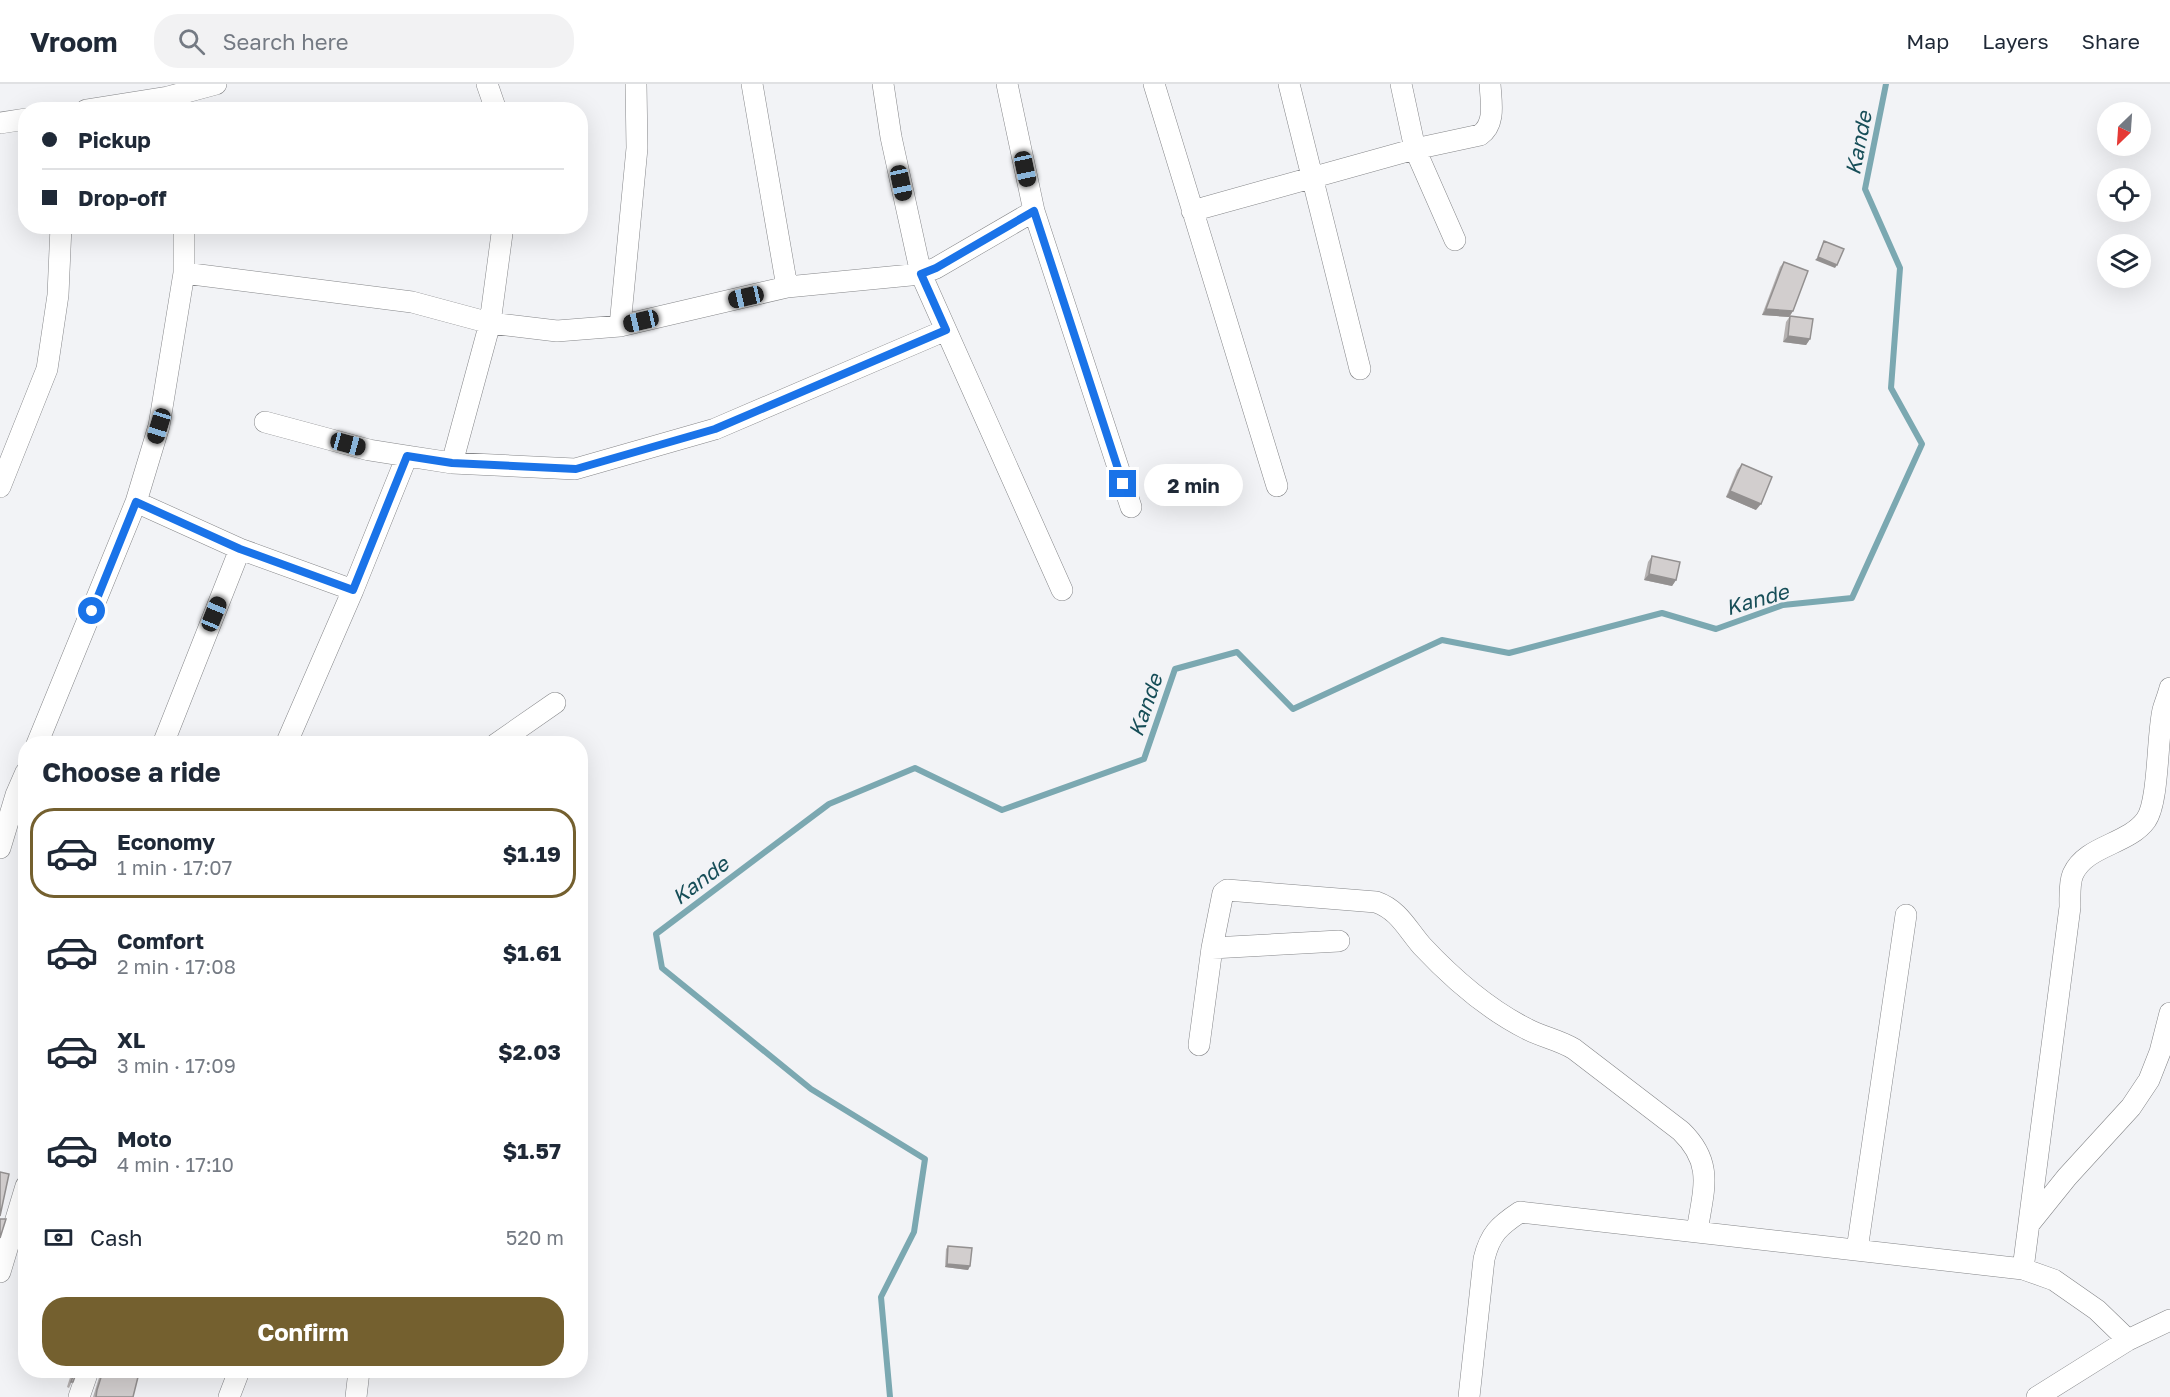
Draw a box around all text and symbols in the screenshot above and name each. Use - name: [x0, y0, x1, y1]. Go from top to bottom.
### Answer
- search box: [154, 14, 574, 68]
- text: Vroom: [30, 25, 118, 58]
- icon: search: [175, 25, 208, 58]
- text: Search here: [223, 28, 349, 55]
- text: Map: [1906, 28, 1949, 54]
- text: Layers: [1982, 28, 2049, 54]
- text: Share: [2082, 28, 2140, 54]
- north arrow: [2097, 102, 2151, 156]
- map controls: [2097, 102, 2151, 288]
- water label: Kande: [1839, 107, 1877, 177]
- text: Pickup: [78, 126, 151, 153]
- car: [1012, 150, 1038, 188]
- car: [888, 164, 914, 202]
- button: locate: [2097, 168, 2151, 222]
- text: Drop-off: [78, 184, 167, 211]
- button: layers: [2097, 234, 2151, 288]
- car: [726, 284, 766, 310]
- car: [621, 308, 661, 334]
- car: [145, 406, 173, 446]
- car: [328, 431, 368, 457]
- callout: 2 min: [1144, 463, 1243, 505]
- route end: [1109, 470, 1136, 497]
- text: 2 min: [1167, 473, 1220, 497]
- water label: Kande: [1723, 577, 1793, 620]
- car: [199, 594, 229, 634]
- route start: [78, 597, 105, 624]
- water label: Kande: [1122, 669, 1168, 740]
- text: Choose a ride: [42, 756, 221, 788]
- icon: car: [45, 826, 99, 880]
- text: Economy: [117, 828, 215, 855]
- text: $1.19: [503, 840, 561, 867]
- water label: Kande: [667, 849, 735, 910]
- text: 1 min · 17:07: [117, 855, 232, 879]
- icon: car: [45, 925, 99, 979]
- text: Comfort: [117, 927, 204, 954]
- text: $1.61: [503, 939, 561, 966]
- text: 2 min · 17:08: [117, 954, 236, 978]
- icon: car: [45, 1024, 99, 1078]
- text: XL: [117, 1026, 145, 1053]
- text: $2.03: [498, 1038, 561, 1065]
- text: 3 min · 17:09: [117, 1053, 236, 1077]
- icon: car: [45, 1123, 99, 1177]
- text: Moto: [117, 1125, 172, 1152]
- text: $1.57: [502, 1137, 561, 1164]
- text: 4 min · 17:10: [117, 1152, 234, 1176]
- icon: cash: [42, 1221, 75, 1254]
- text: Cash: [90, 1224, 143, 1251]
- text: 520 m: [506, 1225, 564, 1249]
- button: Confirm: [42, 1297, 564, 1366]

